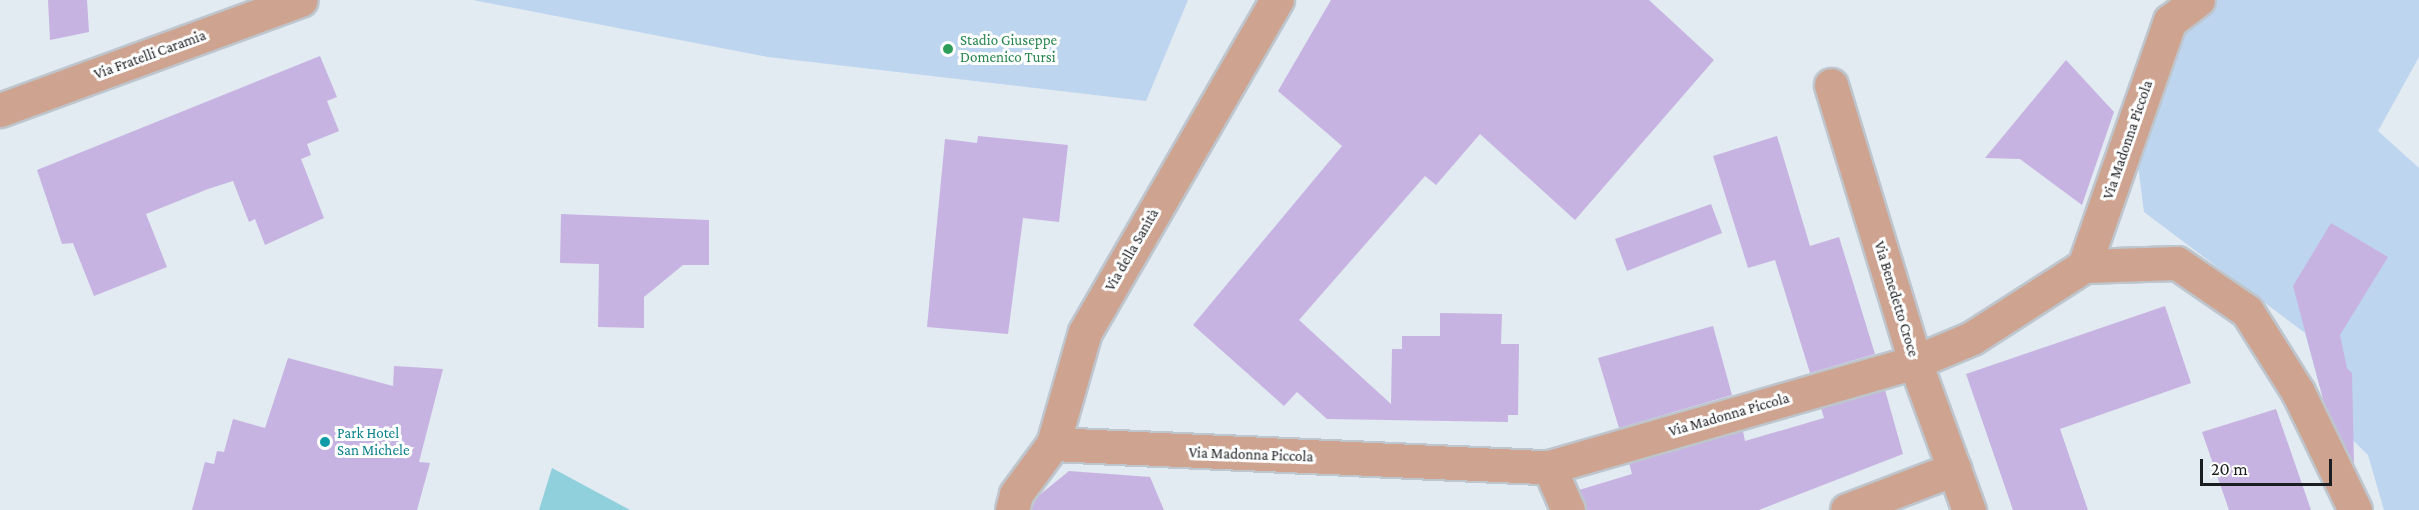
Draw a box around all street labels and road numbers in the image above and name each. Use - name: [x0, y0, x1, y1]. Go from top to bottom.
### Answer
- street label: Via Fratelli Caramia: [91, 26, 209, 84]
- street label: Via Madonna Piccola: [2099, 78, 2157, 202]
- street label: Via della Sanità: [1101, 206, 1163, 294]
- street label: Via Benedetto Croce: [1870, 239, 1922, 359]
- street label: Via Madonna Piccola: [1667, 389, 1791, 441]
- street label: Via Madonna Piccola: [1188, 444, 1314, 466]

